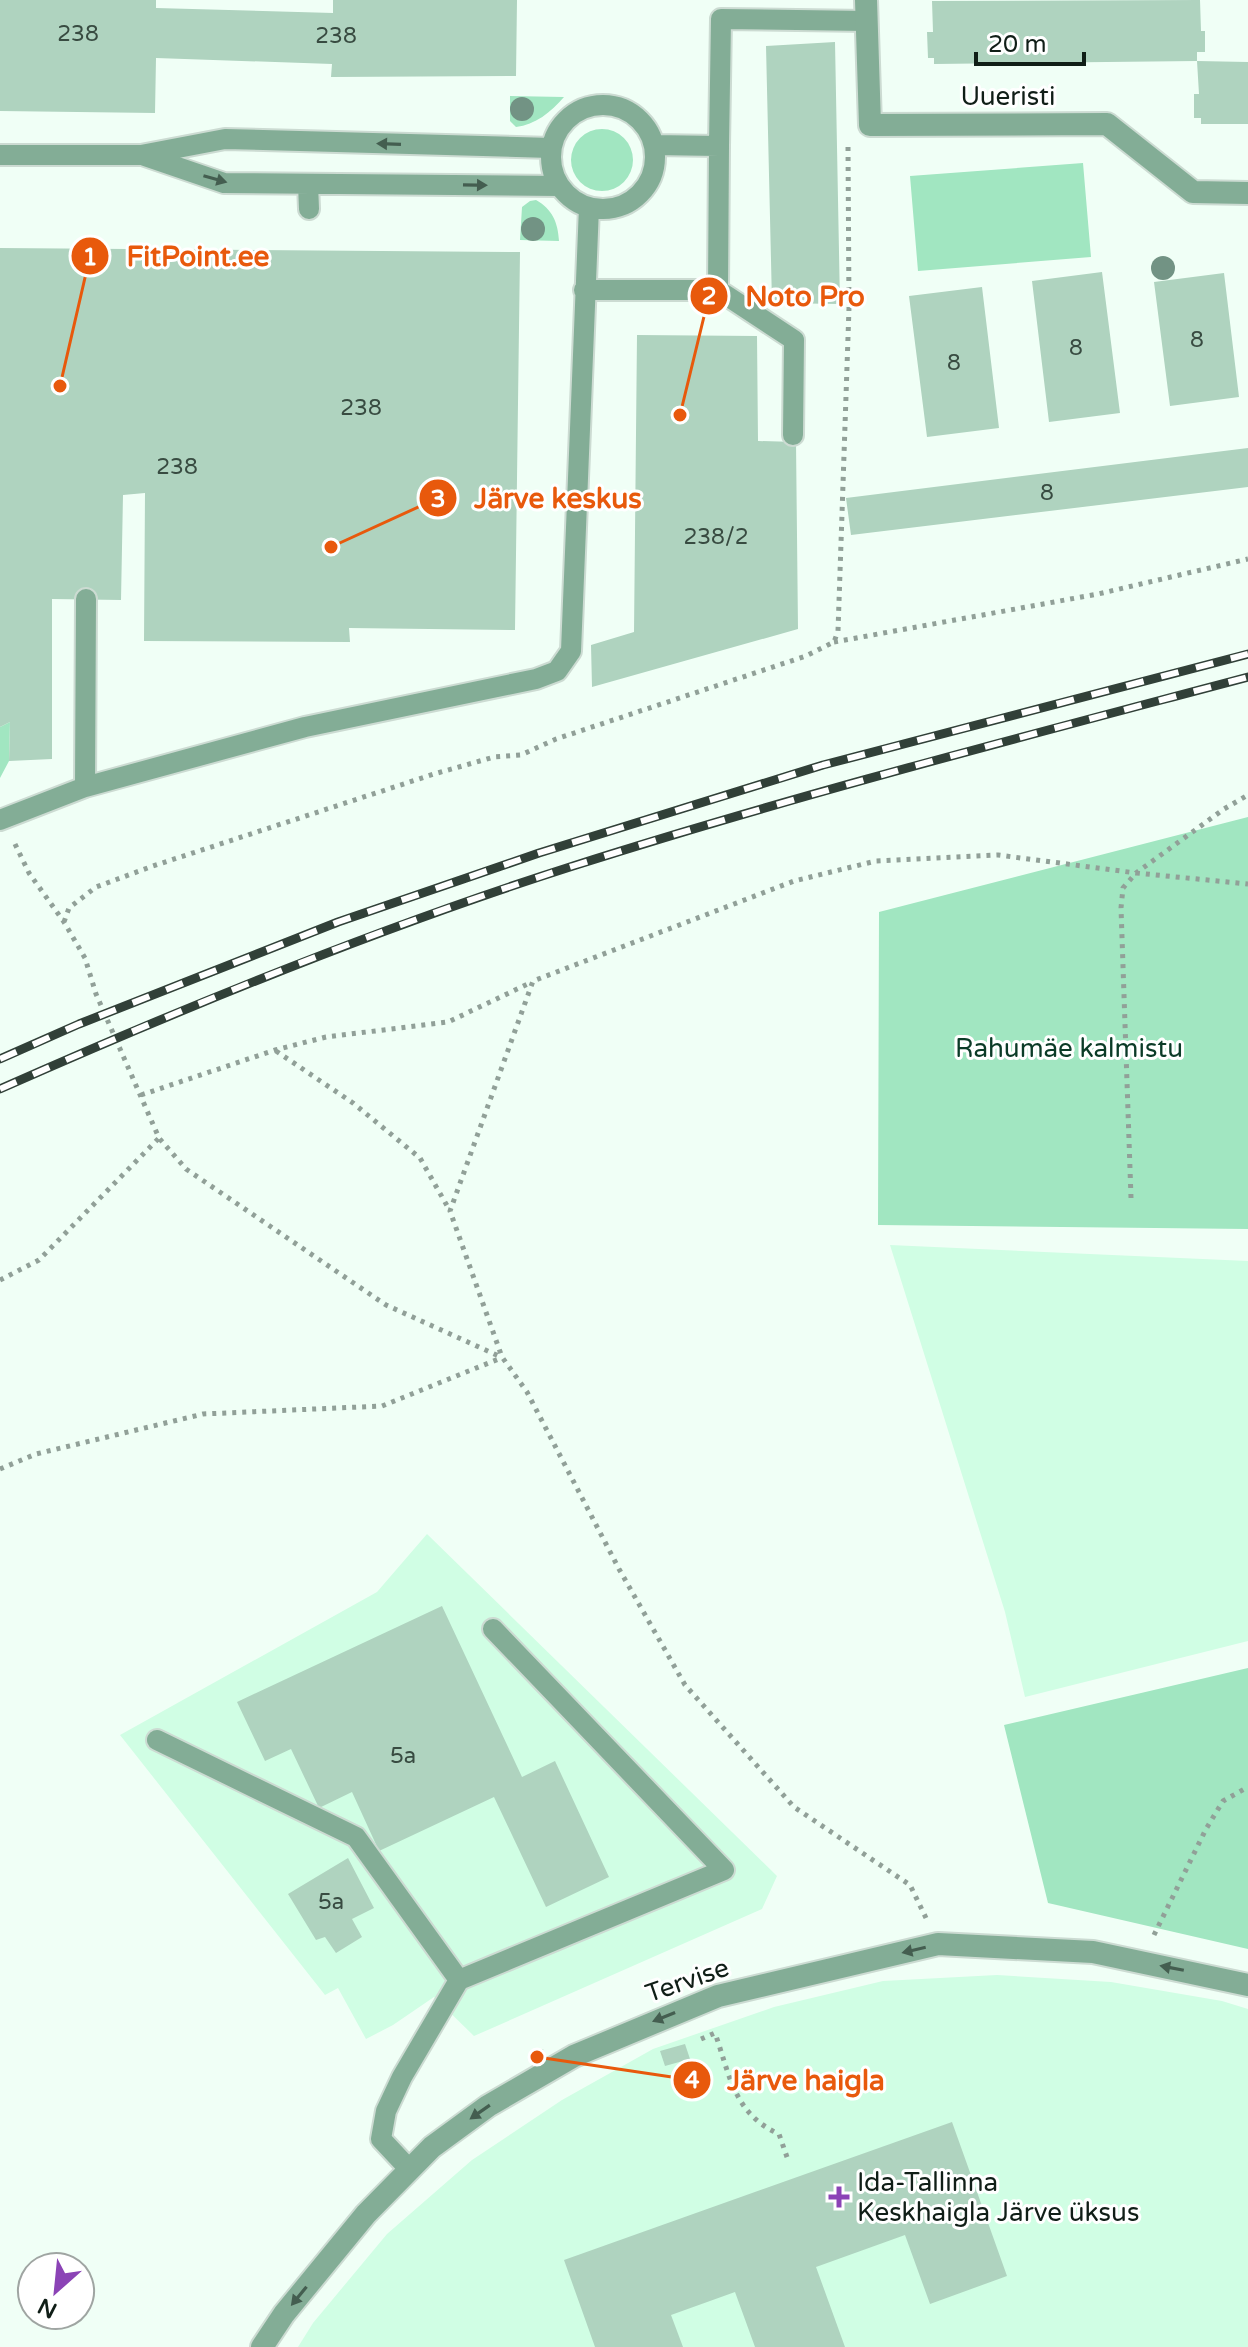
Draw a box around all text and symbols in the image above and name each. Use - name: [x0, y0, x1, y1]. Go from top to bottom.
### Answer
- scale bar: [976, 16, 1084, 66]
- house number: 238: [57, 21, 99, 47]
- house number: 238: [315, 23, 357, 49]
- text: 20 m: [988, 30, 1046, 59]
- street label: Uueristi: [960, 81, 1056, 112]
- one-way arrow: [376, 138, 401, 151]
- one-way arrow: [204, 173, 228, 186]
- one-way arrow: [463, 179, 488, 191]
- callout: FitPoint.ee: [70, 230, 285, 282]
- text: FitPoint.ee: [127, 240, 270, 274]
- text: 1: [82, 243, 98, 272]
- callout: Noto Pro: [689, 270, 880, 322]
- text: Noto Pro: [745, 280, 865, 314]
- text: 2: [701, 282, 717, 311]
- house number: 8: [1190, 327, 1204, 353]
- house number: 8: [1069, 335, 1083, 361]
- house number: 8: [947, 350, 961, 376]
- house number: 238: [340, 395, 382, 421]
- house number: 238: [156, 454, 198, 480]
- callout: Järve keskus: [418, 472, 658, 524]
- house number: 8: [1040, 480, 1054, 506]
- text: Järve keskus: [473, 482, 642, 516]
- text: 3: [430, 485, 446, 514]
- house number: 238/2: [683, 524, 749, 550]
- park label: Rahumäe kalmistu: [955, 1033, 1183, 1064]
- house number: 5a: [390, 1743, 416, 1769]
- house number: 5a: [318, 1889, 344, 1915]
- one-way arrow: [902, 1944, 927, 1956]
- street label: Tervise: [641, 1952, 733, 2009]
- one-way arrow: [1159, 1961, 1184, 1973]
- one-way arrow: [652, 2010, 676, 2023]
- callout: Järve haigla: [672, 2054, 901, 2106]
- text: Järve haigla: [726, 2064, 885, 2098]
- text: 4: [684, 2066, 700, 2095]
- one-way arrow: [470, 2104, 491, 2119]
- place label: Ida-Tallinna Keskhaigla Järve üksus: [857, 2167, 1139, 2228]
- marker: Ida-Tallinna Keskhaigla Järve üksus: [828, 2186, 850, 2208]
- north arrow: [16, 2251, 96, 2331]
- one-way arrow: [291, 2286, 307, 2306]
- text: N: [34, 2292, 61, 2324]

